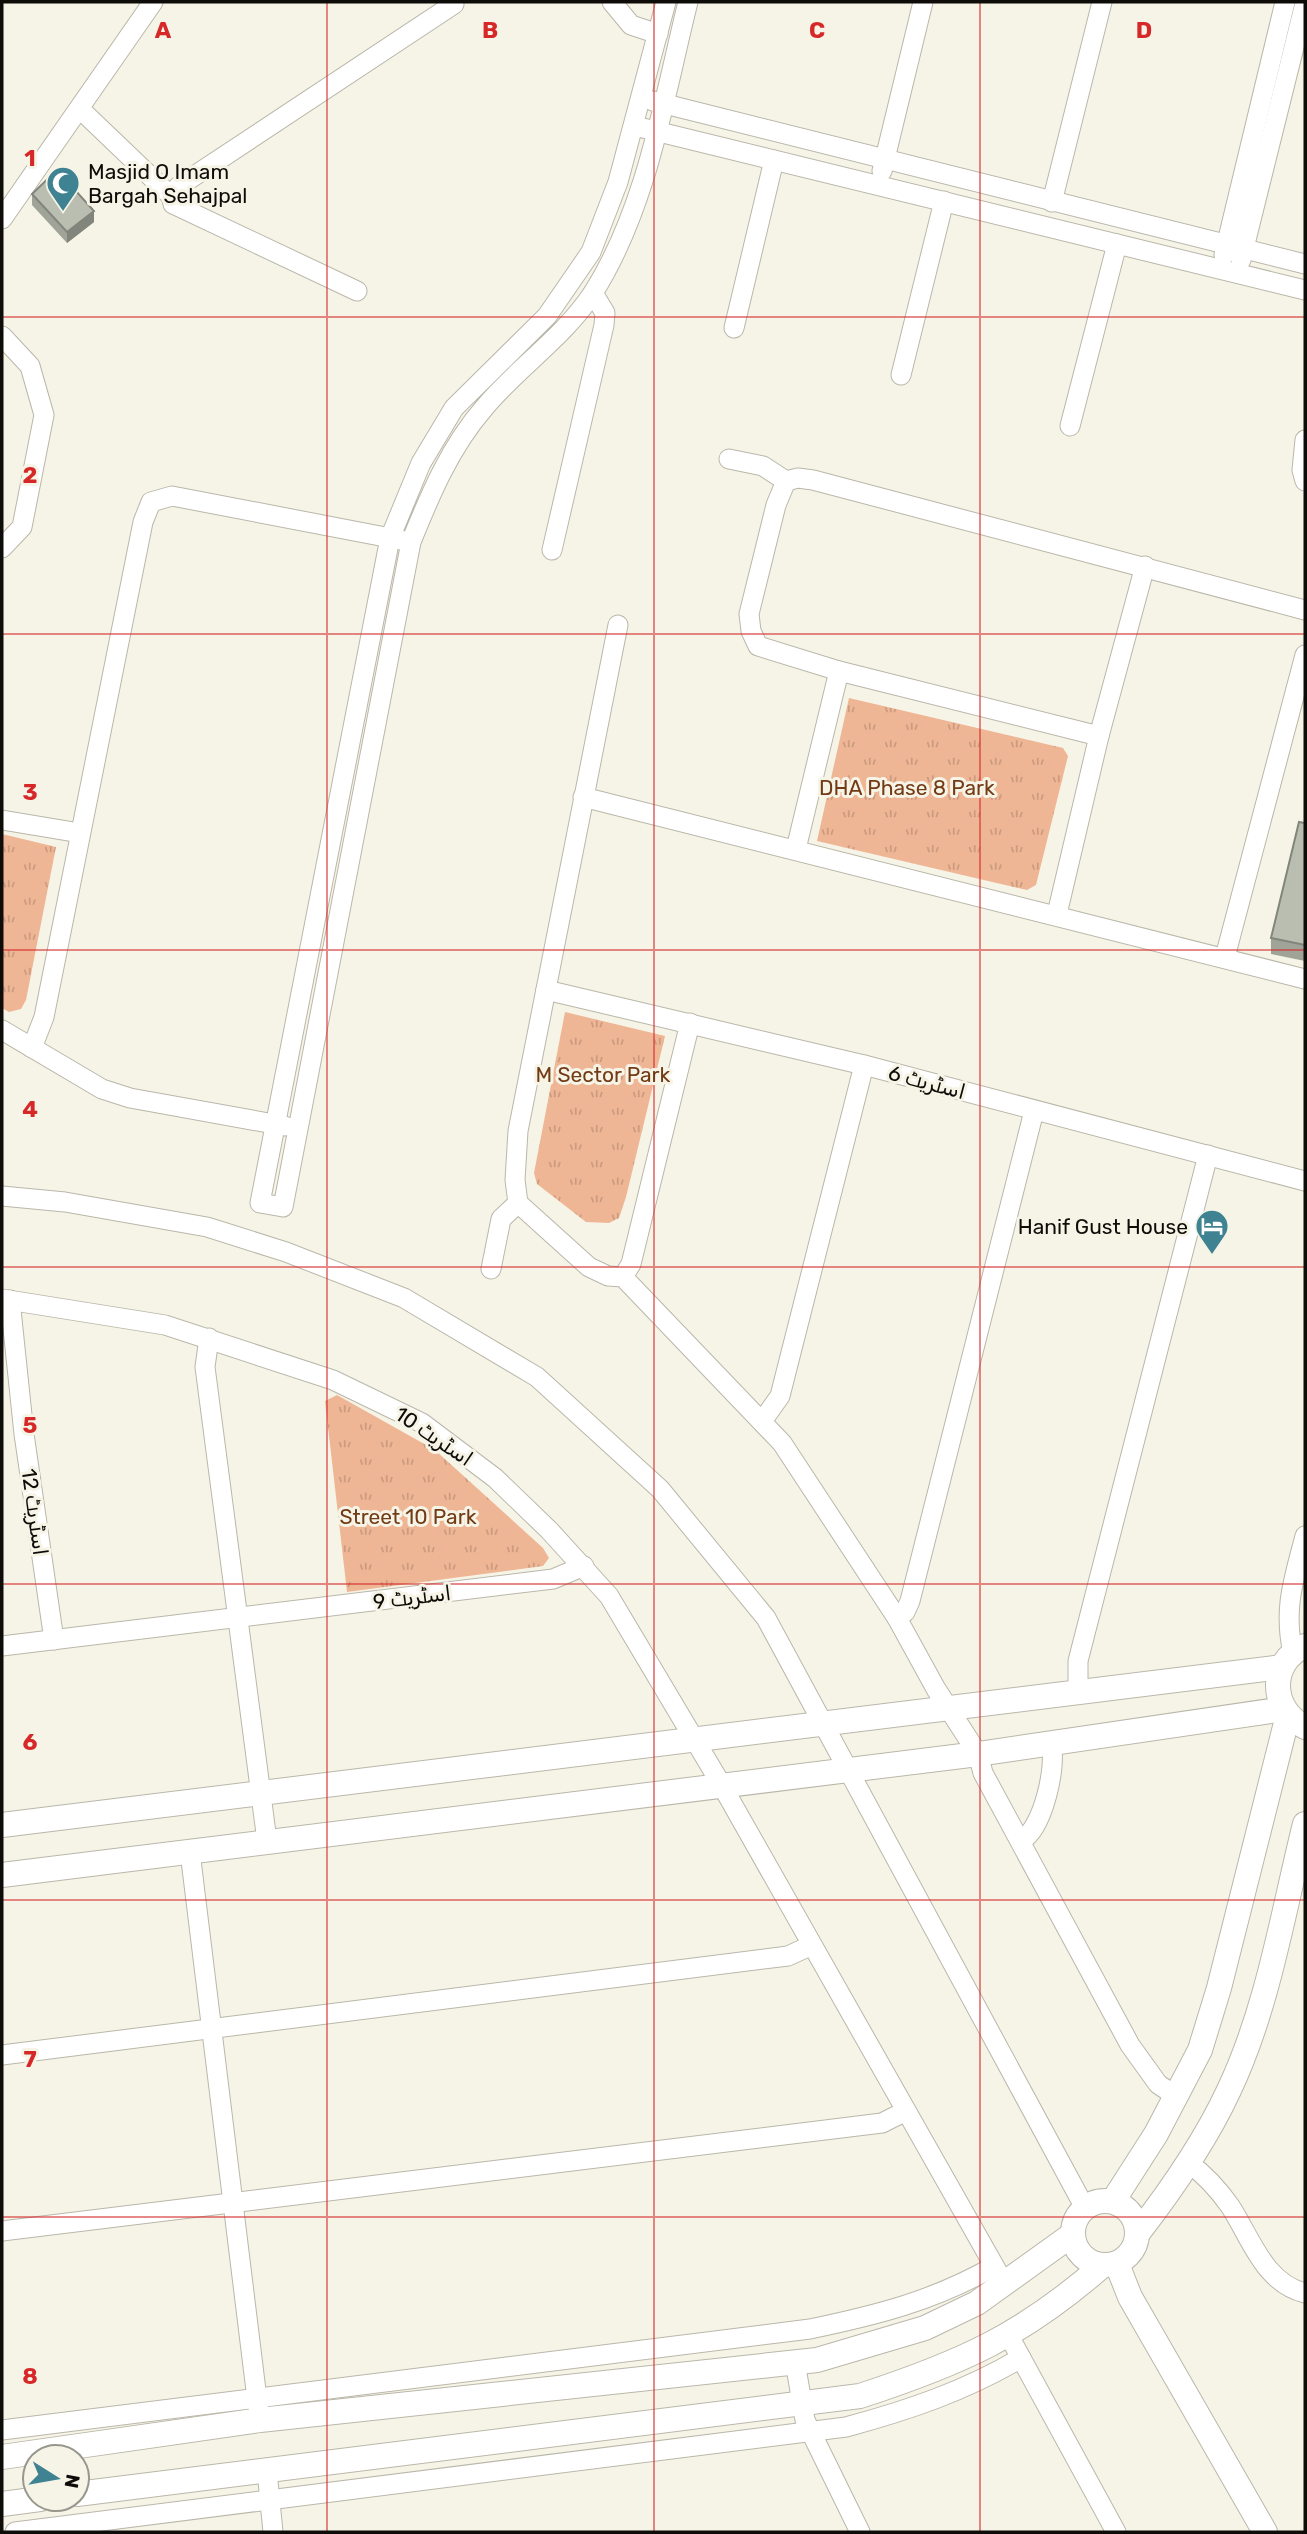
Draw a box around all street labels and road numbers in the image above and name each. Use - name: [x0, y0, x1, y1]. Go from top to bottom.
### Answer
- street label: اسٹریٹ 6: [886, 1060, 968, 1104]
- street label: اسٹریٹ 10: [390, 1401, 478, 1471]
- street label: اسٹریٹ 12: [17, 1467, 53, 1557]
- street label: اسٹریٹ 9: [372, 1580, 452, 1614]

